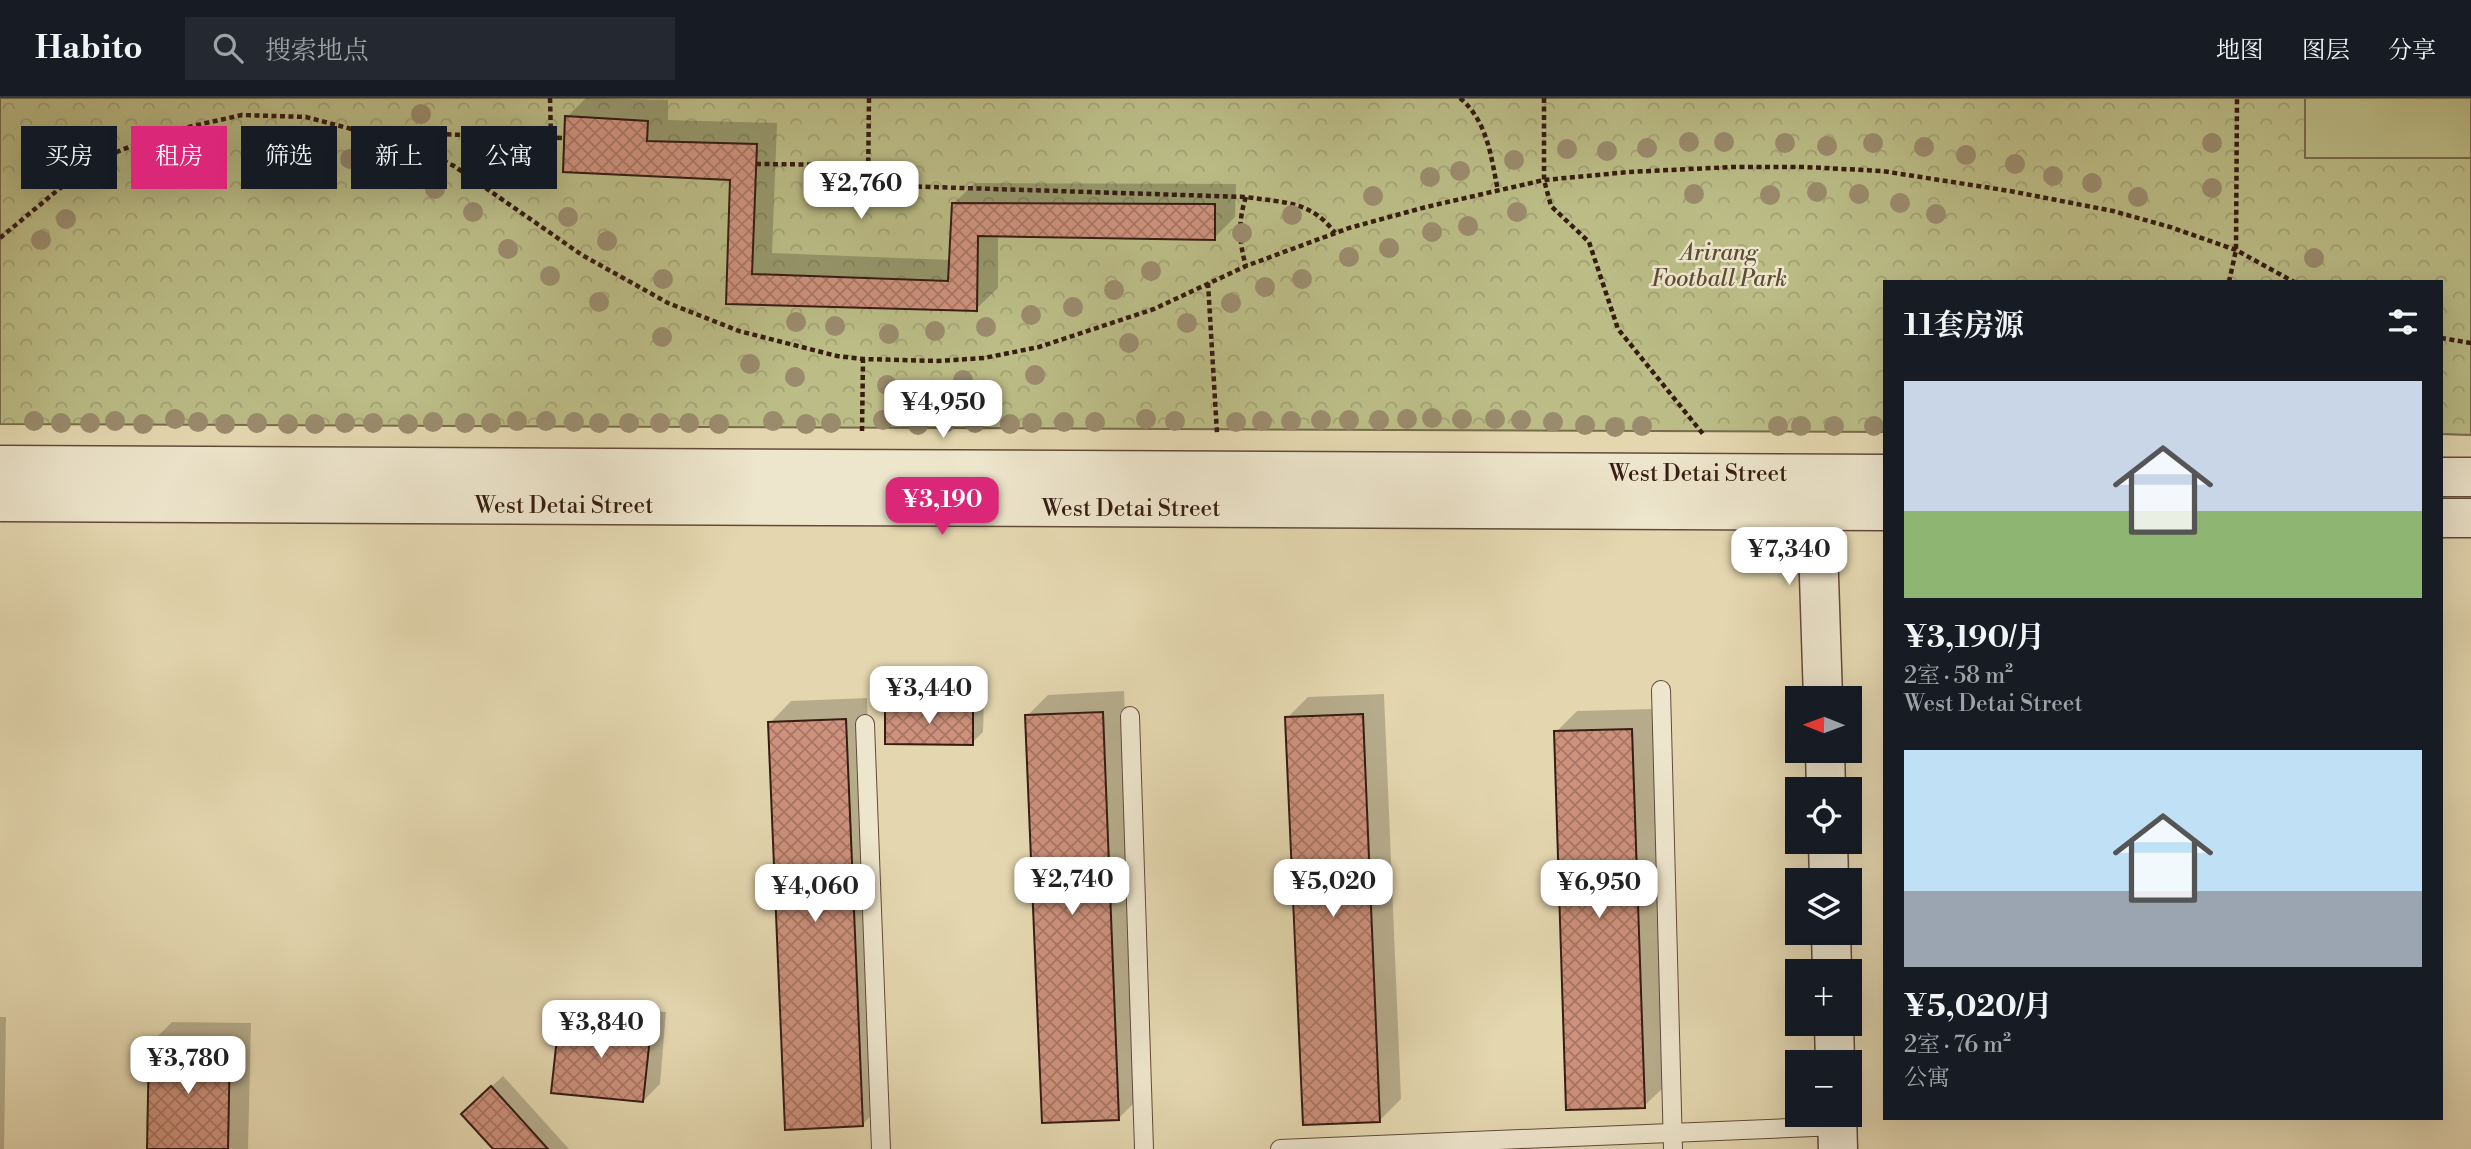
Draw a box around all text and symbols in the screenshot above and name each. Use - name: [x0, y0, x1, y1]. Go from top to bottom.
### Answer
- search box: [185, 17, 675, 80]
- text: Habito: [35, 28, 143, 69]
- icon: search: [209, 29, 247, 67]
- text: 搜索地点: [265, 35, 369, 67]
- text: 地图: [2216, 36, 2264, 66]
- text: 图层: [2302, 36, 2350, 66]
- text: 分享: [2388, 36, 2436, 66]
- chip: 买房: [21, 126, 117, 189]
- chip: 租房: [131, 126, 227, 189]
- chip: 筛选: [241, 126, 337, 189]
- chip: 新上: [351, 126, 447, 189]
- chip: 公寓: [461, 126, 557, 189]
- pin: ¥2,760: [804, 162, 918, 221]
- text: ¥2,760: [820, 170, 902, 198]
- park label: Arirang Football Park: [1651, 239, 1787, 293]
- icon: filters: [2384, 303, 2422, 341]
- text: 11套房源: [1904, 307, 2024, 345]
- pin: ¥4,950: [886, 380, 1000, 440]
- text: ¥4,950: [900, 389, 986, 417]
- icon: home: [2100, 427, 2226, 553]
- street label: West Detai Street: [1608, 460, 1787, 488]
- pin: ¥3,190: [885, 478, 999, 537]
- text: ¥3,190: [902, 486, 982, 514]
- street label: West Detai Street: [474, 492, 653, 520]
- street label: West Detai Street: [1041, 495, 1220, 523]
- pin: ¥7,340: [1732, 528, 1846, 587]
- text: ¥7,340: [1747, 536, 1831, 564]
- text: ¥3,190/月: [1904, 619, 2045, 657]
- text: 2室 · 58 m²: [1904, 662, 2013, 690]
- pin: ¥3,440: [872, 666, 986, 726]
- text: ¥3,440: [886, 675, 972, 703]
- north arrow: [1785, 686, 1862, 763]
- map controls: [1785, 686, 1862, 1127]
- text: West Detai Street: [1904, 690, 2083, 718]
- button: locate: [1785, 777, 1862, 854]
- icon: home: [2100, 795, 2226, 921]
- pin: ¥2,740: [1015, 858, 1129, 917]
- pin: ¥5,020: [1276, 860, 1390, 919]
- pin: ¥6,950: [1542, 860, 1656, 920]
- pin: ¥4,060: [758, 864, 872, 924]
- text: ¥2,740: [1030, 866, 1114, 894]
- text: ¥5,020: [1290, 868, 1376, 896]
- button: layers: [1785, 868, 1862, 945]
- text: ¥6,950: [1557, 869, 1641, 897]
- text: ¥4,060: [771, 873, 859, 901]
- button: +: [1785, 959, 1862, 1036]
- text: ¥5,020/月: [1904, 988, 2053, 1026]
- pin: ¥3,840: [544, 1000, 658, 1060]
- text: ¥3,840: [558, 1009, 644, 1037]
- text: 2室 · 76 m²: [1904, 1031, 2011, 1059]
- pin: ¥3,780: [131, 1037, 245, 1096]
- text: ¥3,780: [146, 1045, 230, 1073]
- button: −: [1785, 1050, 1862, 1127]
- text: 公寓: [1904, 1064, 1950, 1092]

